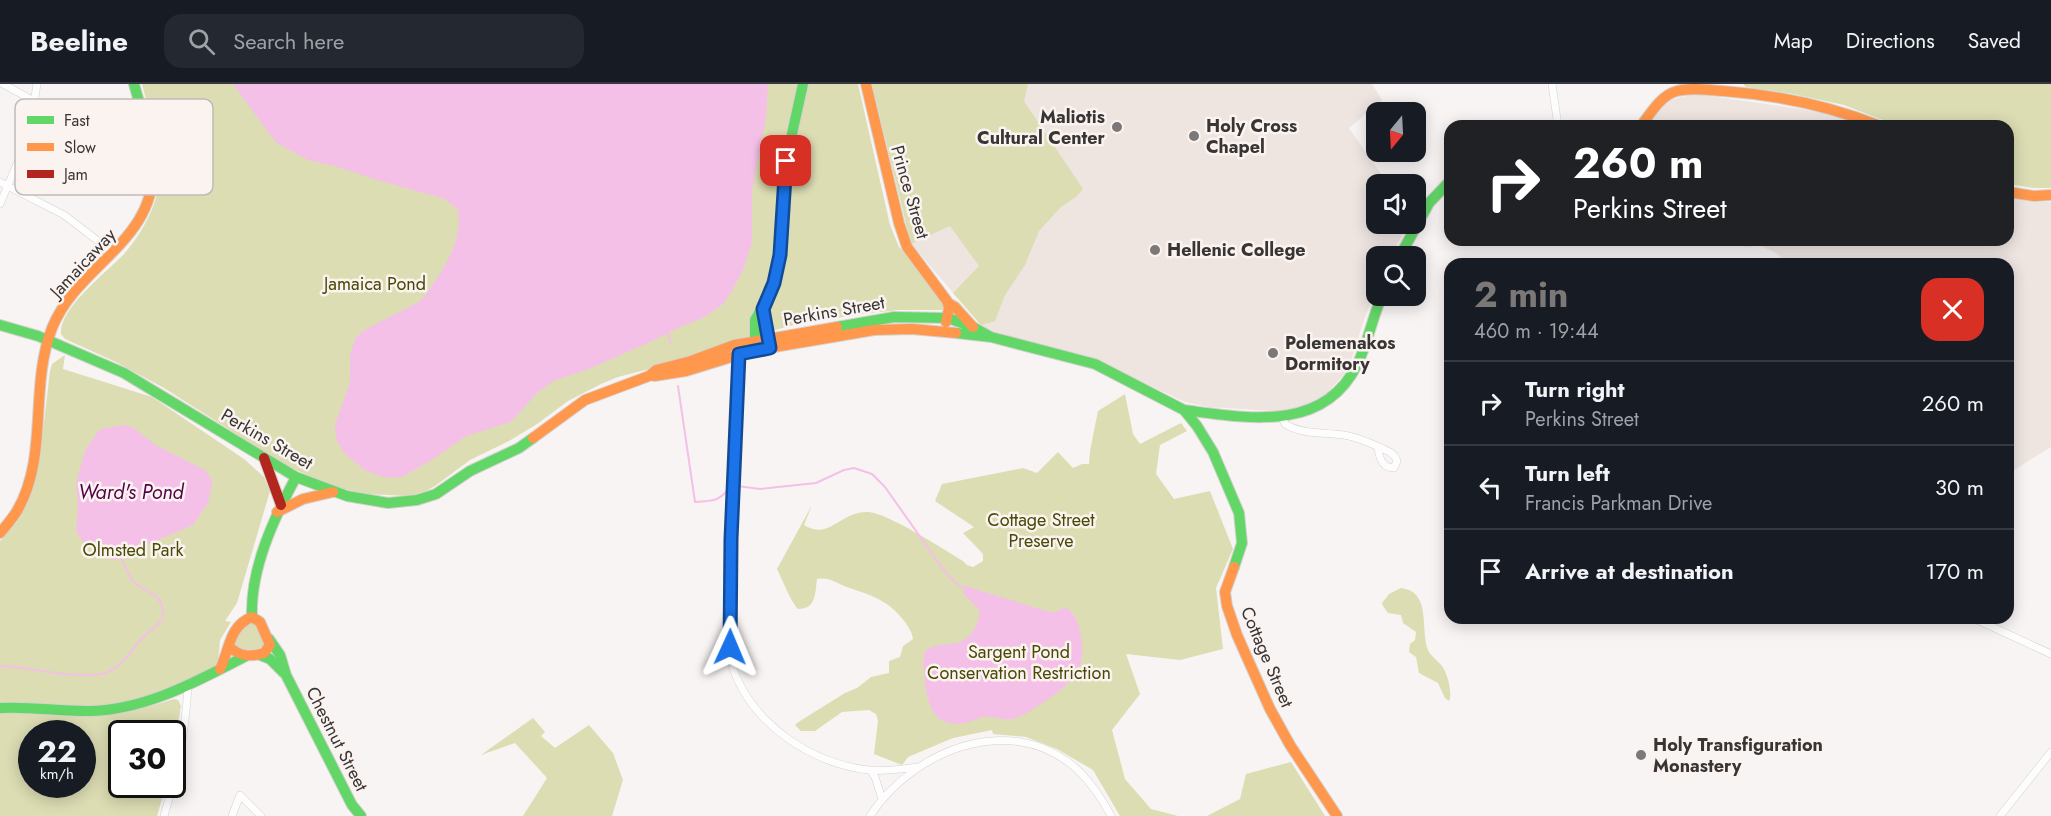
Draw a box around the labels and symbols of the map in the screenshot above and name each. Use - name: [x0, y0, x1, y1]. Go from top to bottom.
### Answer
- legend: [15, 99, 213, 195]
- north arrow: [1366, 102, 1426, 162]
- place label: Maliotis Cultural Center: [977, 104, 1106, 151]
- text: Fast: [64, 109, 90, 132]
- place label: Holy Cross Chapel: [1206, 113, 1297, 160]
- marker: Maliotis Cultural Center: [1110, 120, 1124, 134]
- marker: Holy Cross Chapel: [1187, 129, 1201, 143]
- pin: [760, 135, 811, 186]
- text: Slow: [64, 136, 96, 159]
- street label: Prince Street: [884, 142, 936, 242]
- text: Jam: [62, 163, 88, 186]
- street label: Jamaicaway: [43, 223, 122, 305]
- place label: Hellenic College: [1167, 237, 1306, 263]
- marker: Hellenic College: [1148, 243, 1162, 257]
- park label: Jamaica Pond: [322, 271, 426, 297]
- street label: Perkins Street: [781, 289, 887, 333]
- place label: Polemenakos Dormitory: [1285, 330, 1396, 377]
- marker: Polemenakos Dormitory: [1266, 346, 1280, 360]
- street label: Perkins Street: [216, 402, 318, 476]
- water label: Ward's Pond: [78, 478, 185, 507]
- park label: Cottage Street Preserve: [987, 507, 1095, 554]
- park label: Olmsted Park: [83, 537, 184, 563]
- street label: Cottage Street: [1234, 603, 1300, 712]
- position arrow: [698, 615, 762, 679]
- park label: Sargent Pond Conservation Restriction: [927, 639, 1111, 686]
- street label: Chestnut Street: [299, 682, 375, 796]
- speed limit sign: 30: [108, 720, 186, 798]
- place label: Holy Transfiguration Monastery: [1653, 732, 1823, 779]
- marker: Holy Transfiguration Monastery: [1634, 748, 1648, 762]

